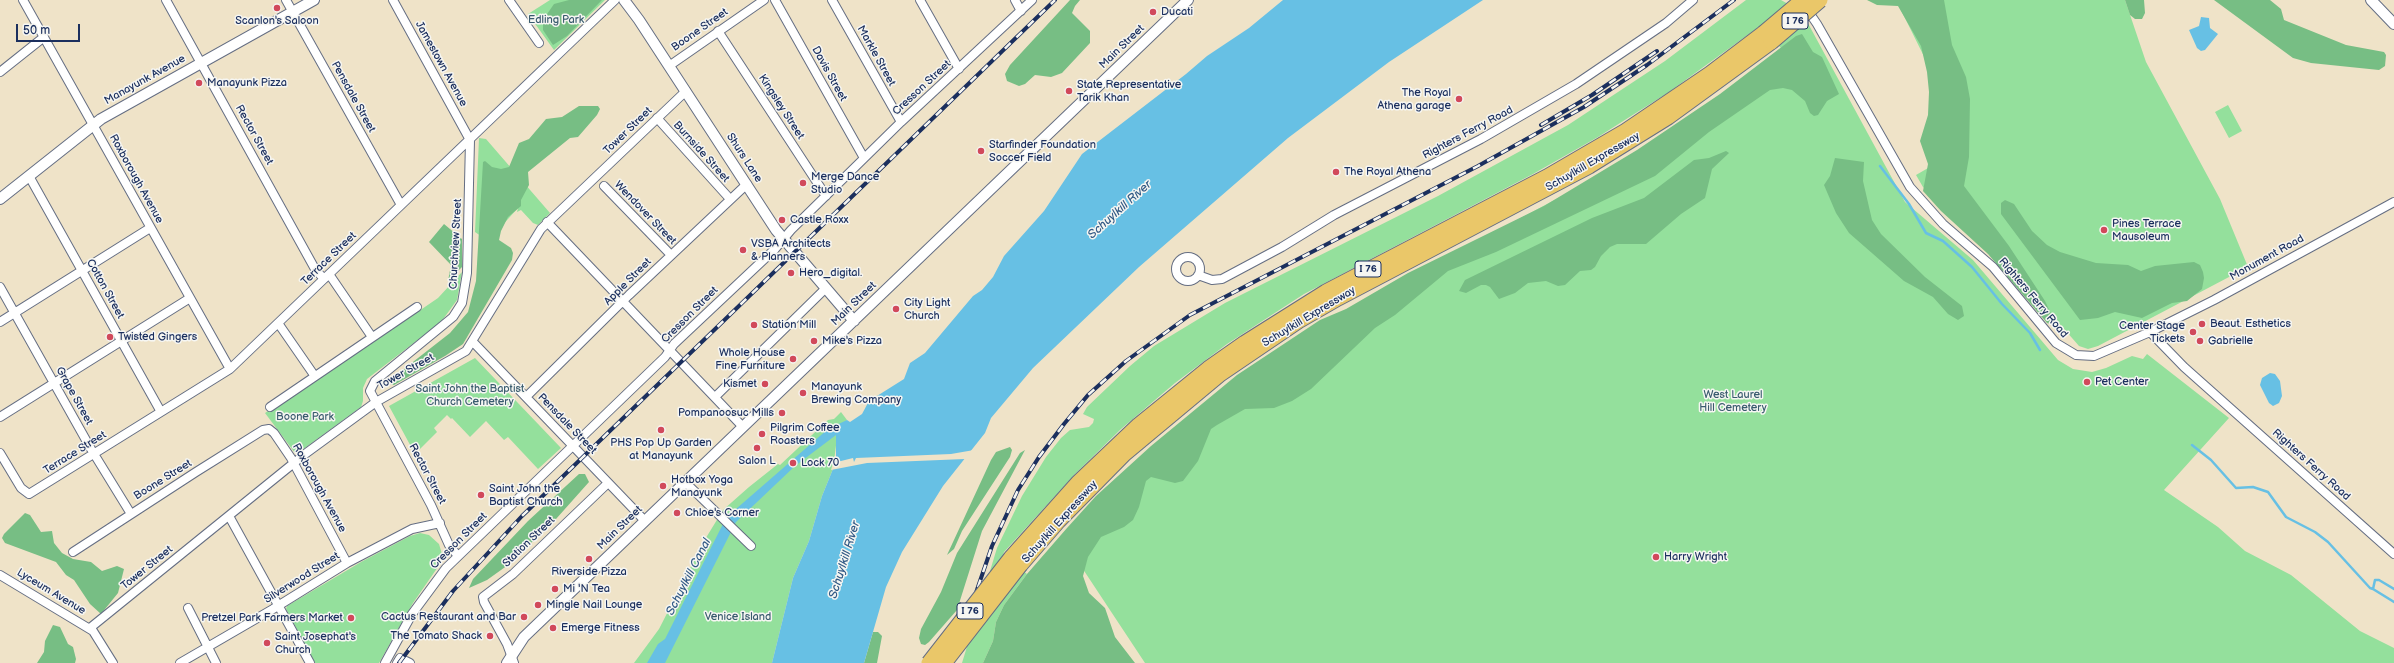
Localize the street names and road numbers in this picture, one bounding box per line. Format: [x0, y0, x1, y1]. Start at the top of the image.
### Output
street label: Boone Street [669, 6, 731, 54]
road number: I 76 [1782, 13, 1808, 29]
street label: Jamestown Avenue [412, 19, 470, 109]
street label: Main Street [1097, 22, 1147, 72]
street label: Markle Street [854, 23, 898, 89]
street label: Davis Street [809, 44, 849, 104]
street label: Manayunk Avenue [102, 52, 188, 108]
street label: Cresson Street [890, 58, 954, 118]
street label: Pensdale Street [328, 59, 378, 135]
street label: Kingsley Street [755, 72, 807, 142]
street label: Rector Street [232, 103, 276, 167]
street label: Righters Ferry Road [1421, 104, 1515, 162]
street label: Tower Street [601, 105, 655, 157]
street label: Burnside Street [670, 119, 732, 185]
street label: Schuylkill Expressway [1544, 130, 1642, 194]
street label: Shurs Lane [723, 131, 765, 185]
street label: Roxborough Avenue [106, 132, 166, 226]
street label: Wendover Street [611, 178, 679, 248]
street label: Churchview Street [447, 198, 465, 290]
street label: Terrace Street [299, 229, 359, 289]
street label: Monument Road [2228, 232, 2306, 284]
street label: Righters Ferry Road [1996, 255, 2070, 341]
street label: Apple Street [602, 256, 654, 308]
street label: Cotton Street [83, 257, 127, 321]
road number: I 76 [1355, 261, 1381, 277]
street label: Main Street [829, 279, 879, 329]
street label: Cresson Street [659, 284, 721, 346]
street label: Schuylkill Expressway [1260, 284, 1358, 350]
street label: Tower Street [375, 351, 437, 393]
street label: Grape Street [53, 365, 95, 427]
street label: Pensdale Street [535, 391, 599, 457]
street label: Righters Ferry Road [2269, 426, 2353, 504]
street label: Terrace Street [41, 428, 109, 478]
street label: Roxborough Avenue [289, 441, 349, 535]
street label: Rector Street [406, 441, 448, 507]
street label: Boone Street [132, 457, 194, 503]
street label: Schuylkill Expressway [1020, 478, 1100, 566]
street label: Main Street [595, 503, 645, 553]
street label: Cresson Street [428, 510, 490, 572]
street label: Station Street [500, 514, 558, 570]
street label: Tower Street [119, 543, 175, 593]
street label: Silverwood Street [262, 549, 342, 607]
street label: Lyceum Avenue [14, 566, 88, 618]
road number: I 76 [957, 603, 983, 619]

